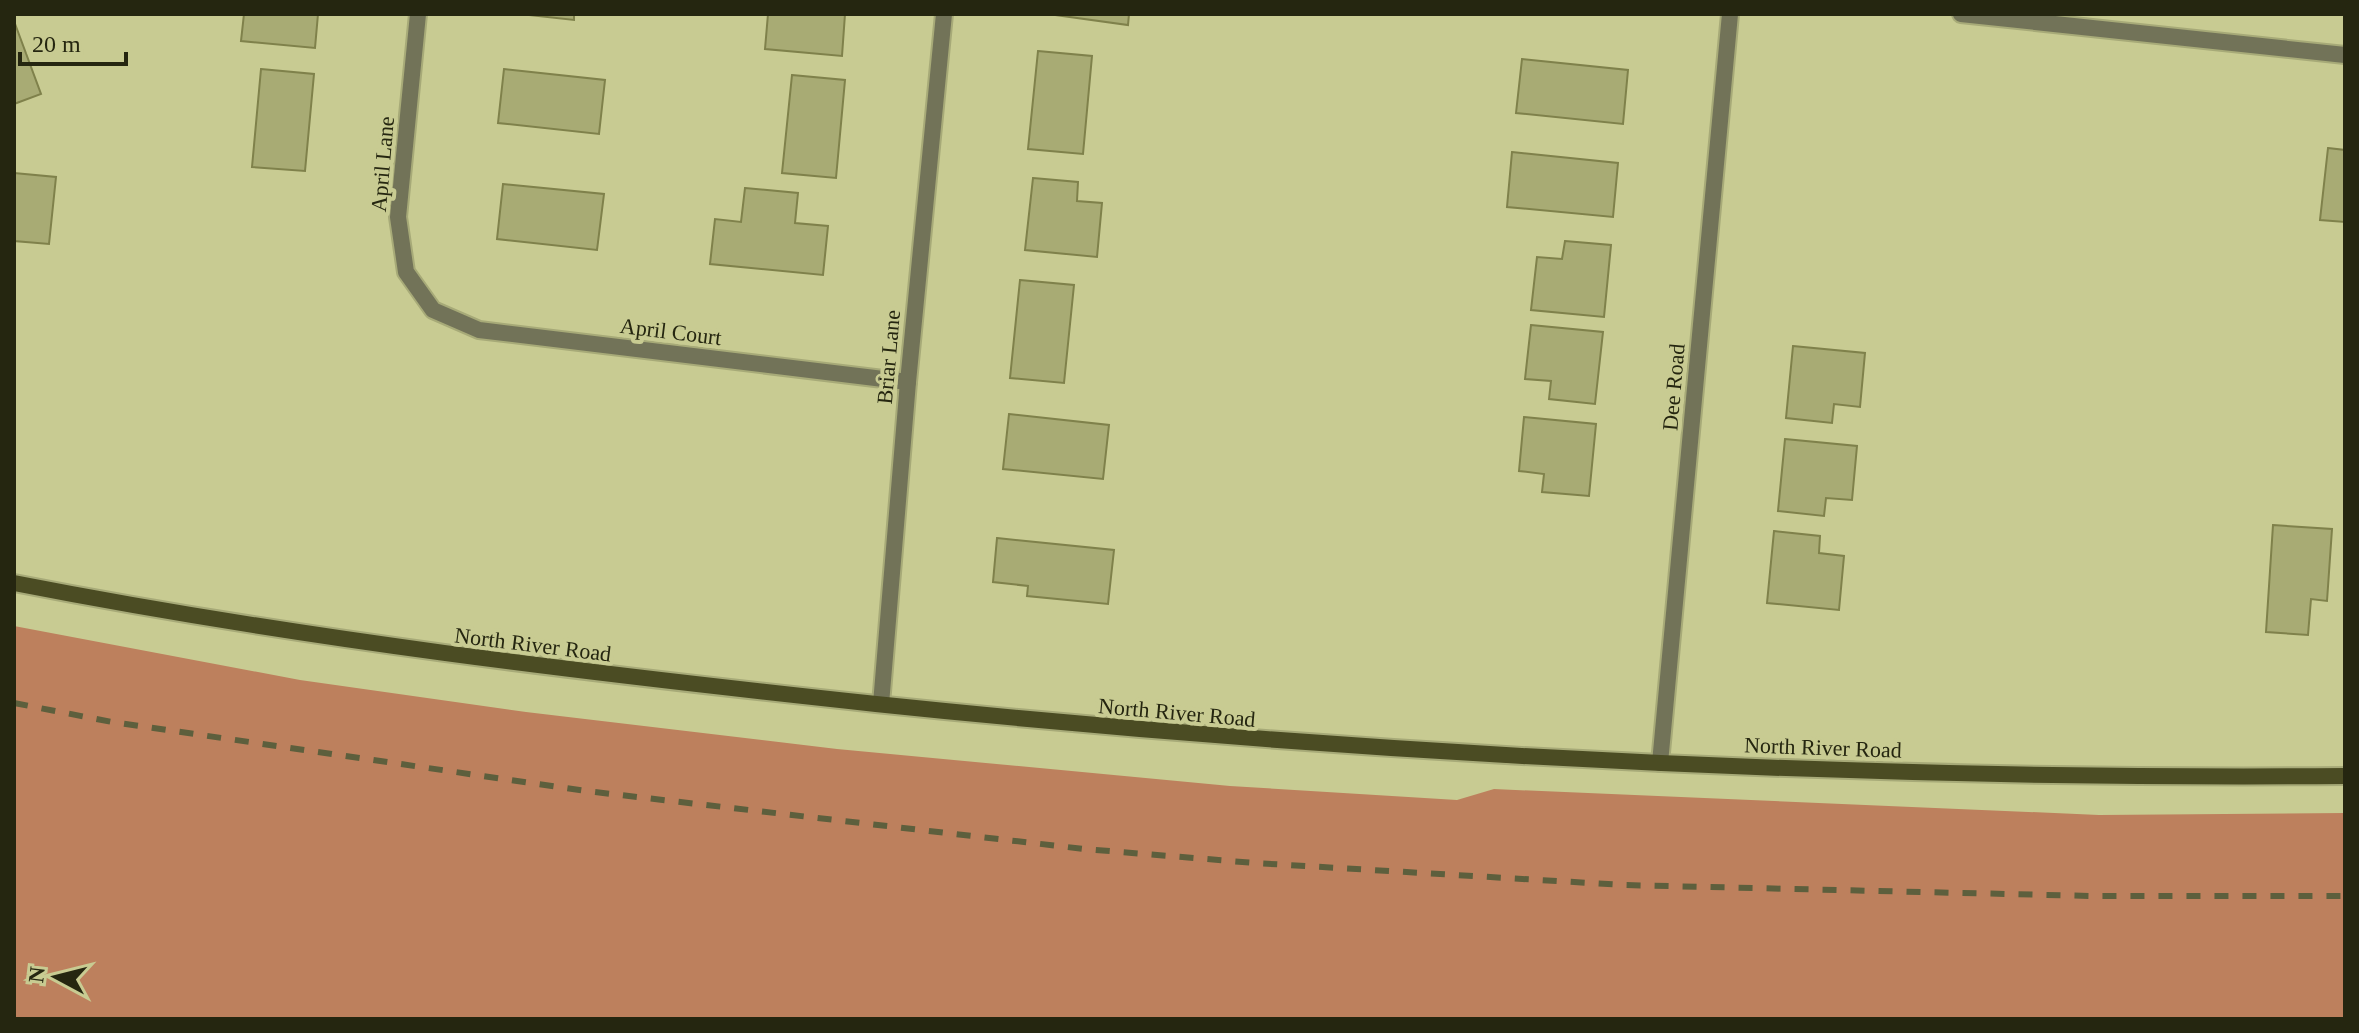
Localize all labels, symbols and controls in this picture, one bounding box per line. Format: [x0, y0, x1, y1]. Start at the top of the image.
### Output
scale bar [20, 16, 126, 66]
text: 20 m [32, 31, 81, 57]
street label: April Lane [366, 115, 399, 213]
street label: Briar Lane [872, 309, 905, 405]
street label: April Court [619, 313, 723, 350]
street label: Dee Road [1657, 342, 1690, 432]
street label: North River Road [453, 622, 613, 667]
street label: North River Road [1097, 693, 1257, 732]
street label: North River Road [1744, 732, 1902, 763]
north arrow [16, 937, 96, 1017]
text: N [23, 965, 50, 984]

